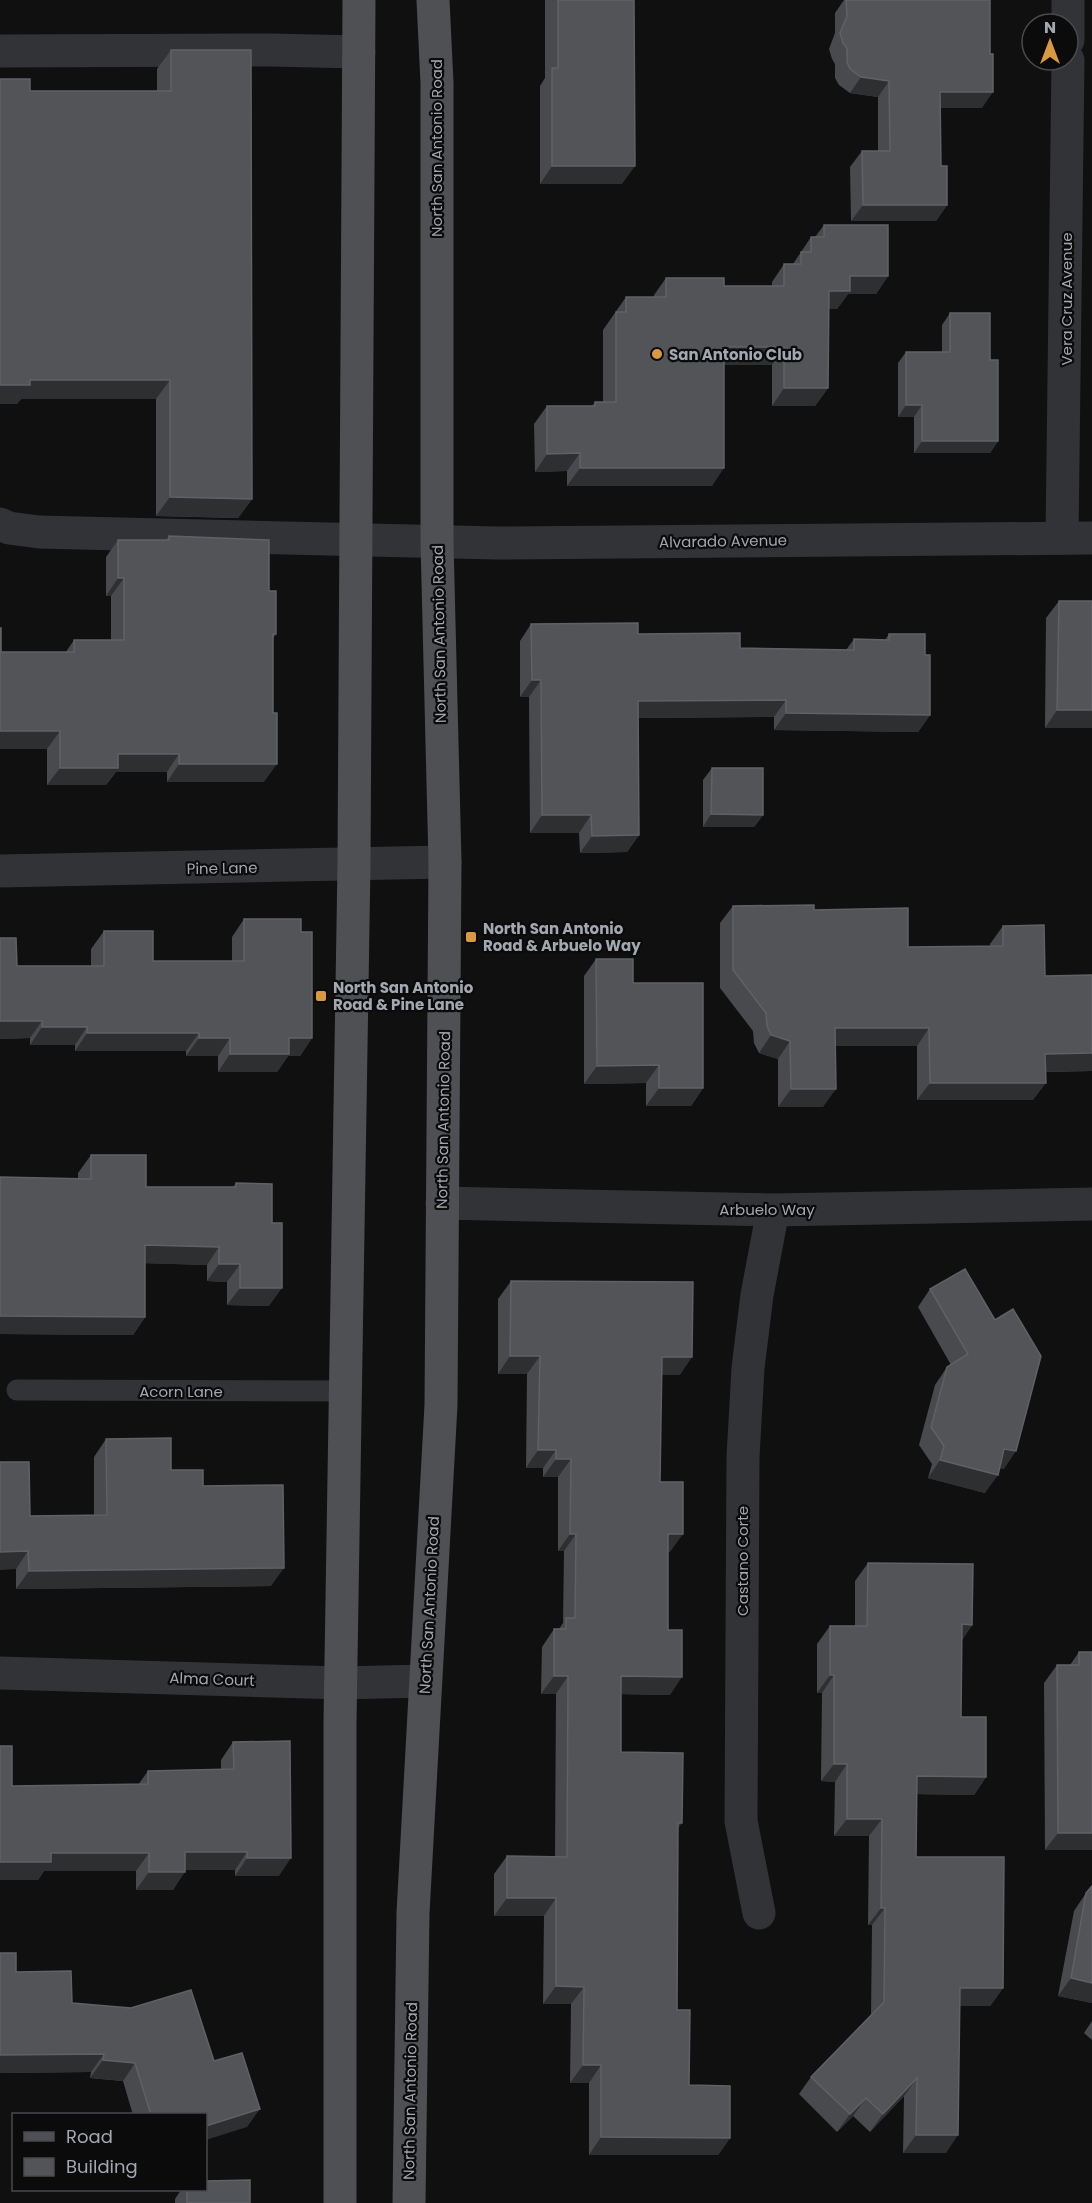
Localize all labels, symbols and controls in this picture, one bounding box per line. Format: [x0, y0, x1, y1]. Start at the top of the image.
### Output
north arrow [1020, 12, 1080, 72]
text: N [1044, 16, 1056, 39]
street label: North San Antonio Road [426, 59, 447, 237]
street label: Vera Cruz Avenue [1056, 232, 1077, 366]
place label: San Antonio Club [669, 344, 802, 365]
marker: San Antonio Club [650, 347, 664, 361]
street label: Alvarado Avenue [659, 529, 787, 553]
street label: North San Antonio Road [427, 545, 451, 723]
street label: Pine Lane [186, 857, 258, 879]
place label: North San Antonio Road & Arbuelo Way [483, 918, 641, 956]
marker: North San Antonio Road & Arbuelo Way [464, 930, 478, 944]
place label: North San Antonio Road & Pine Lane [333, 977, 474, 1015]
marker: North San Antonio Road & Pine Lane [314, 989, 328, 1003]
street label: North San Antonio Road [431, 1031, 455, 1209]
street label: Arbuelo Way [719, 1199, 815, 1220]
street label: Acorn Lane [139, 1381, 223, 1402]
street label: Castano Corte [732, 1506, 753, 1616]
street label: North San Antonio Road [414, 1516, 444, 1694]
street label: Alma Court [169, 1667, 255, 1691]
street label: North San Antonio Road [398, 2002, 422, 2180]
legend [12, 2113, 207, 2191]
text: Road [66, 2124, 113, 2149]
text: Building [66, 2154, 138, 2179]

